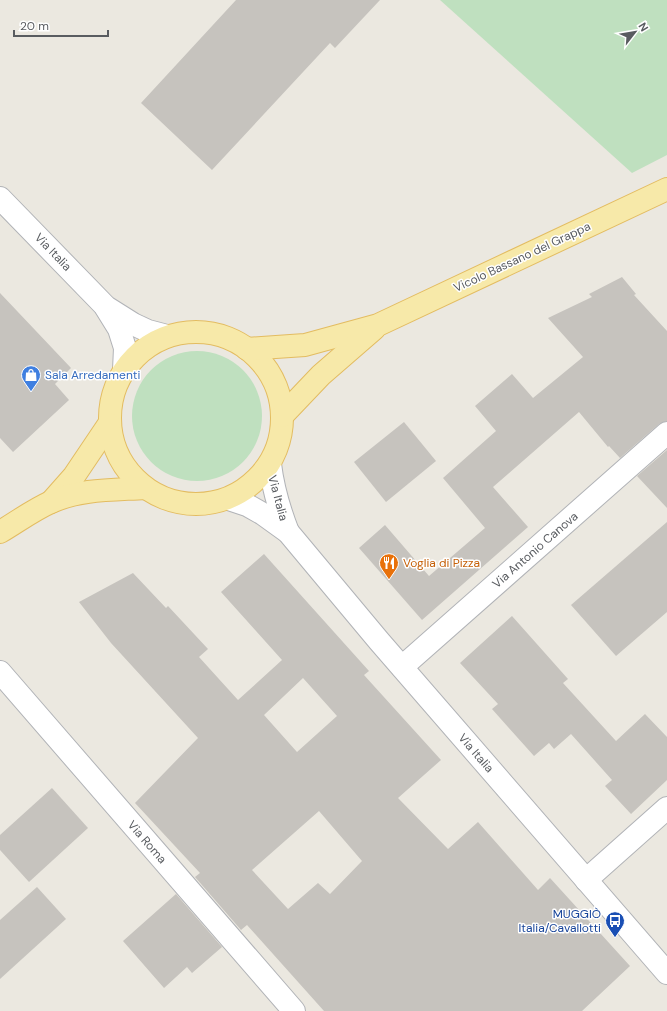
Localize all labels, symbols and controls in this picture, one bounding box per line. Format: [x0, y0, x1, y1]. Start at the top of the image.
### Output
scale bar [14, 12, 108, 38]
north arrow [615, 12, 655, 52]
text: 20 m [20, 18, 49, 34]
text: N [636, 20, 652, 34]
street label: Vicolo Bassano del Grappa [451, 218, 593, 296]
street label: Via Italia [31, 230, 75, 274]
shop icon: Sala Arredamenti [20, 364, 42, 392]
place label: Sala Arredamenti [45, 367, 140, 383]
street label: Via Italia [264, 473, 292, 523]
street label: Via Antonio Canova [489, 508, 581, 592]
restaurant icon: Voglia di Pizza [378, 552, 400, 580]
place label: Voglia di Pizza [403, 555, 480, 571]
street label: Via Italia [455, 730, 497, 776]
street label: Via Roma [124, 817, 170, 867]
place label: MUGGIÒ Italia/Cavallotti [519, 906, 601, 936]
bus stop icon: MUGGIÒ Italia/Cavallotti [604, 910, 626, 938]

